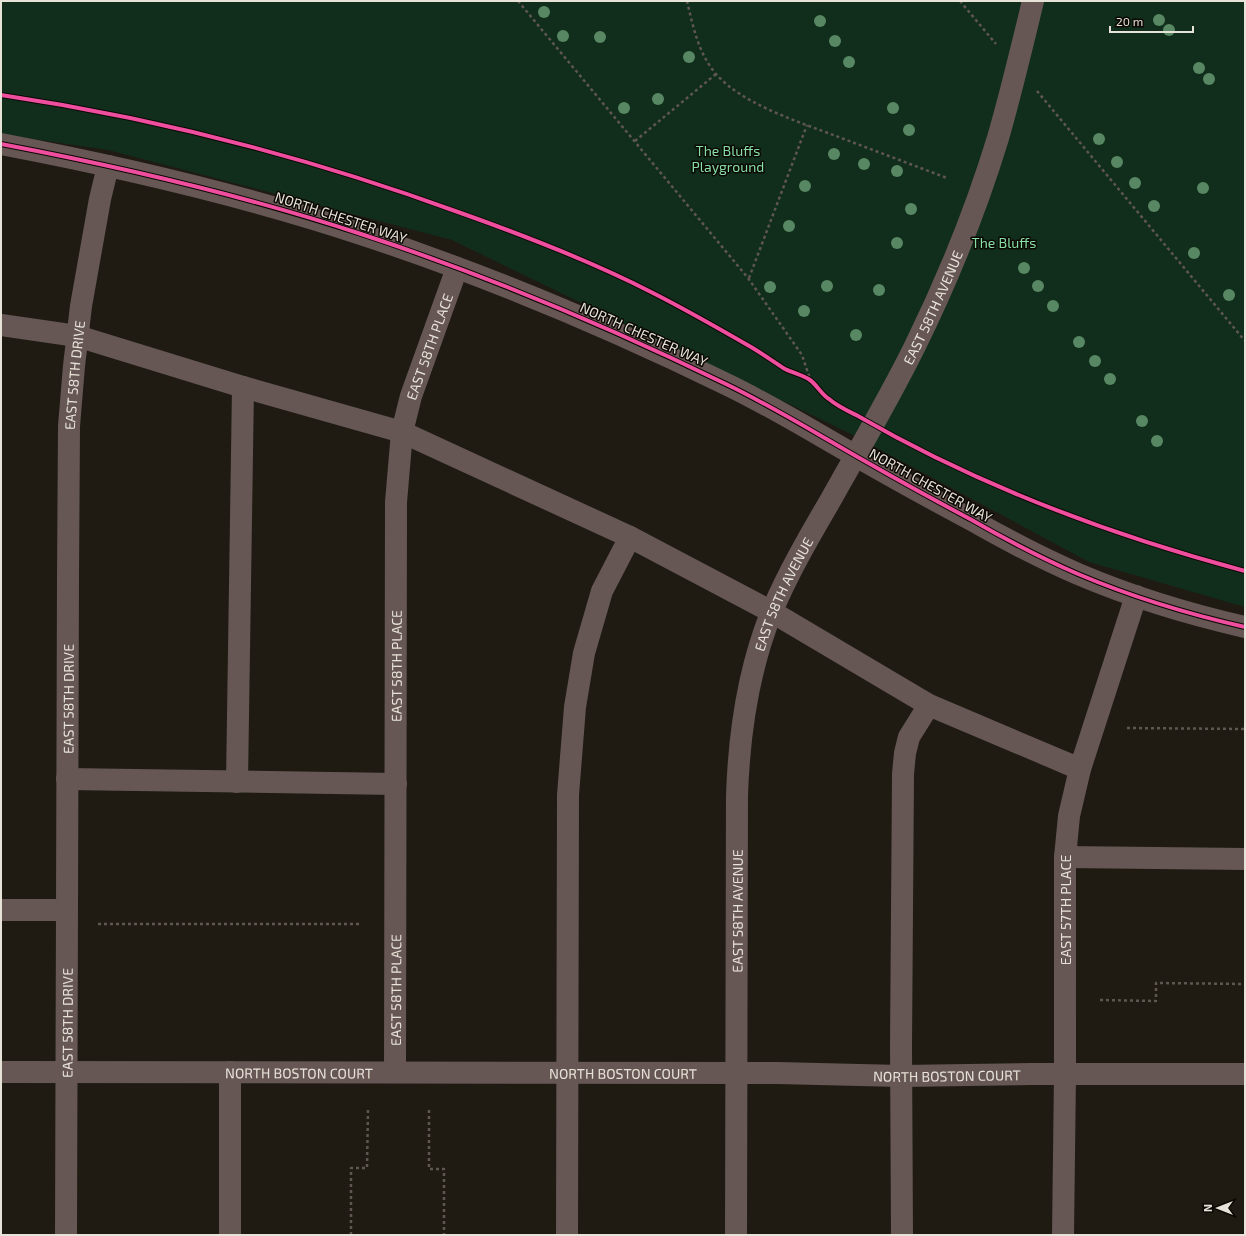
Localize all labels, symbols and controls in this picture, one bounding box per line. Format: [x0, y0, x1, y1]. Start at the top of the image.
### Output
scale bar [1110, 8, 1193, 34]
text: 20 m [1116, 14, 1143, 28]
park label: The Bluffs Playground [692, 142, 764, 175]
street label: NORTH CHESTER WAY [273, 188, 409, 246]
park label: The Bluffs [972, 234, 1036, 251]
street label: EAST 58TH AVENUE [899, 248, 966, 367]
street label: EAST 58TH PLACE [402, 291, 456, 402]
street label: NORTH CHESTER WAY [578, 298, 710, 370]
street label: EAST 58TH DRIVE [60, 319, 88, 430]
street label: NORTH CHESTER WAY [867, 444, 995, 526]
street label: EAST 58TH AVENUE [750, 534, 816, 653]
street label: EAST 58TH PLACE [387, 610, 404, 722]
street label: EAST 58TH DRIVE [59, 644, 76, 754]
street label: EAST 58TH AVENUE [728, 849, 745, 973]
street label: EAST 57TH PLACE [1057, 855, 1074, 965]
street label: EAST 58TH PLACE [387, 934, 404, 1046]
street label: EAST 58TH DRIVE [58, 968, 75, 1078]
street label: NORTH BOSTON COURT [225, 1064, 373, 1081]
street label: NORTH BOSTON COURT [549, 1064, 697, 1081]
street label: NORTH BOSTON COURT [873, 1066, 1021, 1085]
north arrow [1198, 1188, 1238, 1228]
text: N [1201, 1204, 1214, 1212]

